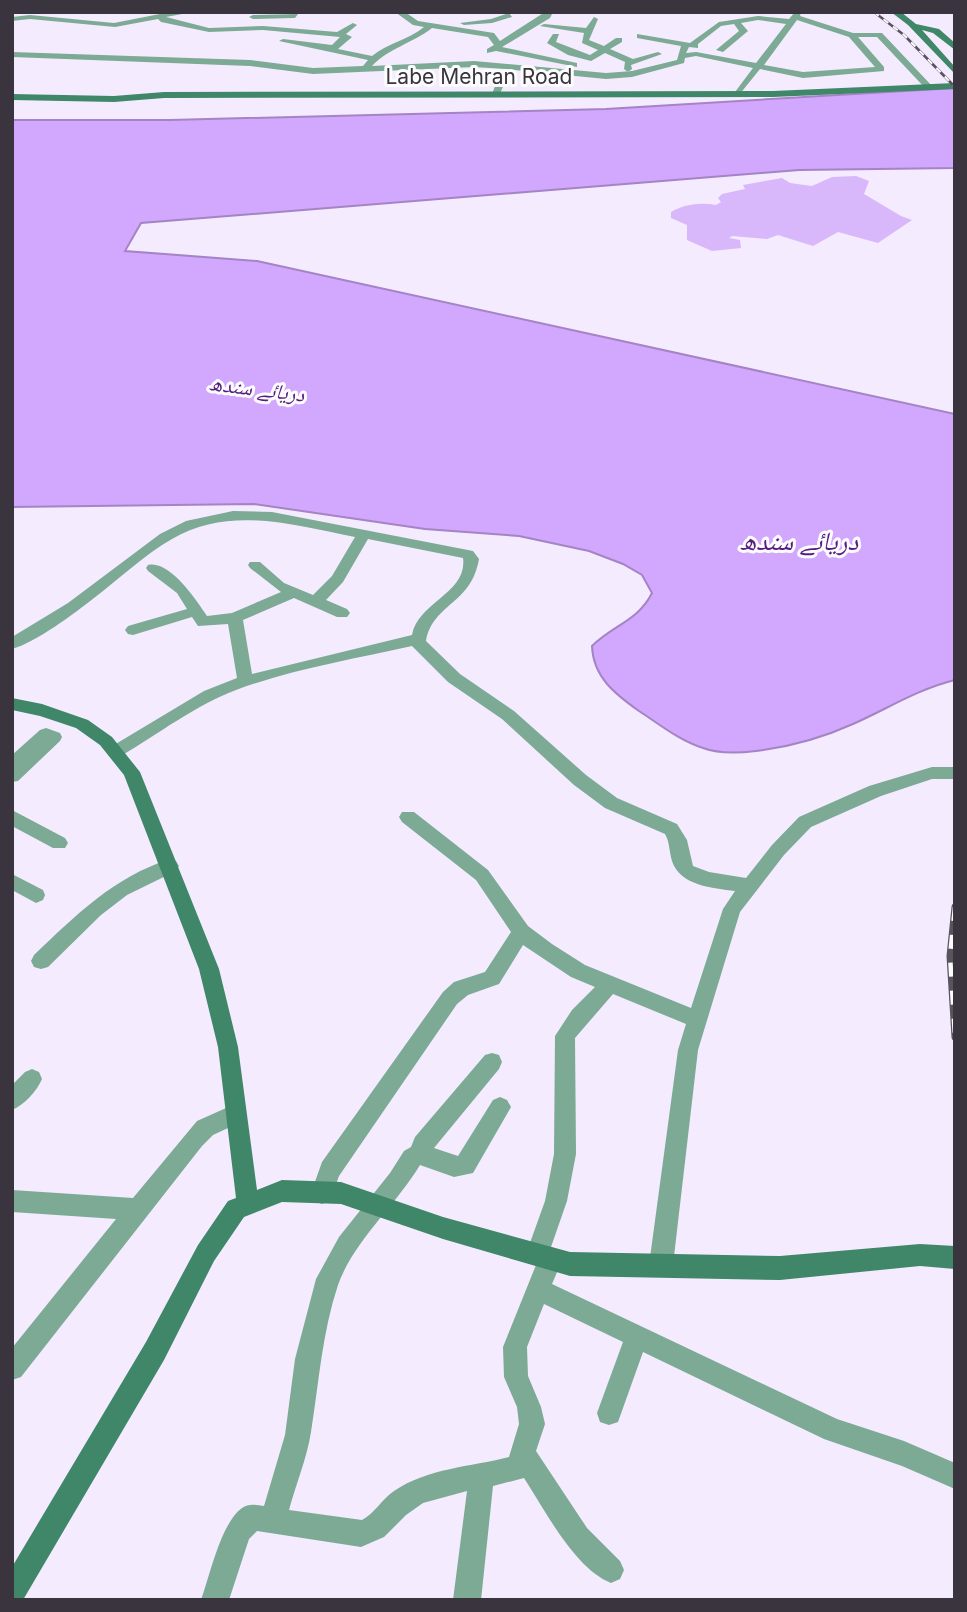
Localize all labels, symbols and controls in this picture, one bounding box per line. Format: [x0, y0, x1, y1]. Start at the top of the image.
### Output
street label: Labe Mehran Road [386, 64, 572, 89]
water label: دریائے سندھ [208, 370, 306, 407]
water label: دریائے سندھ [740, 525, 859, 556]

